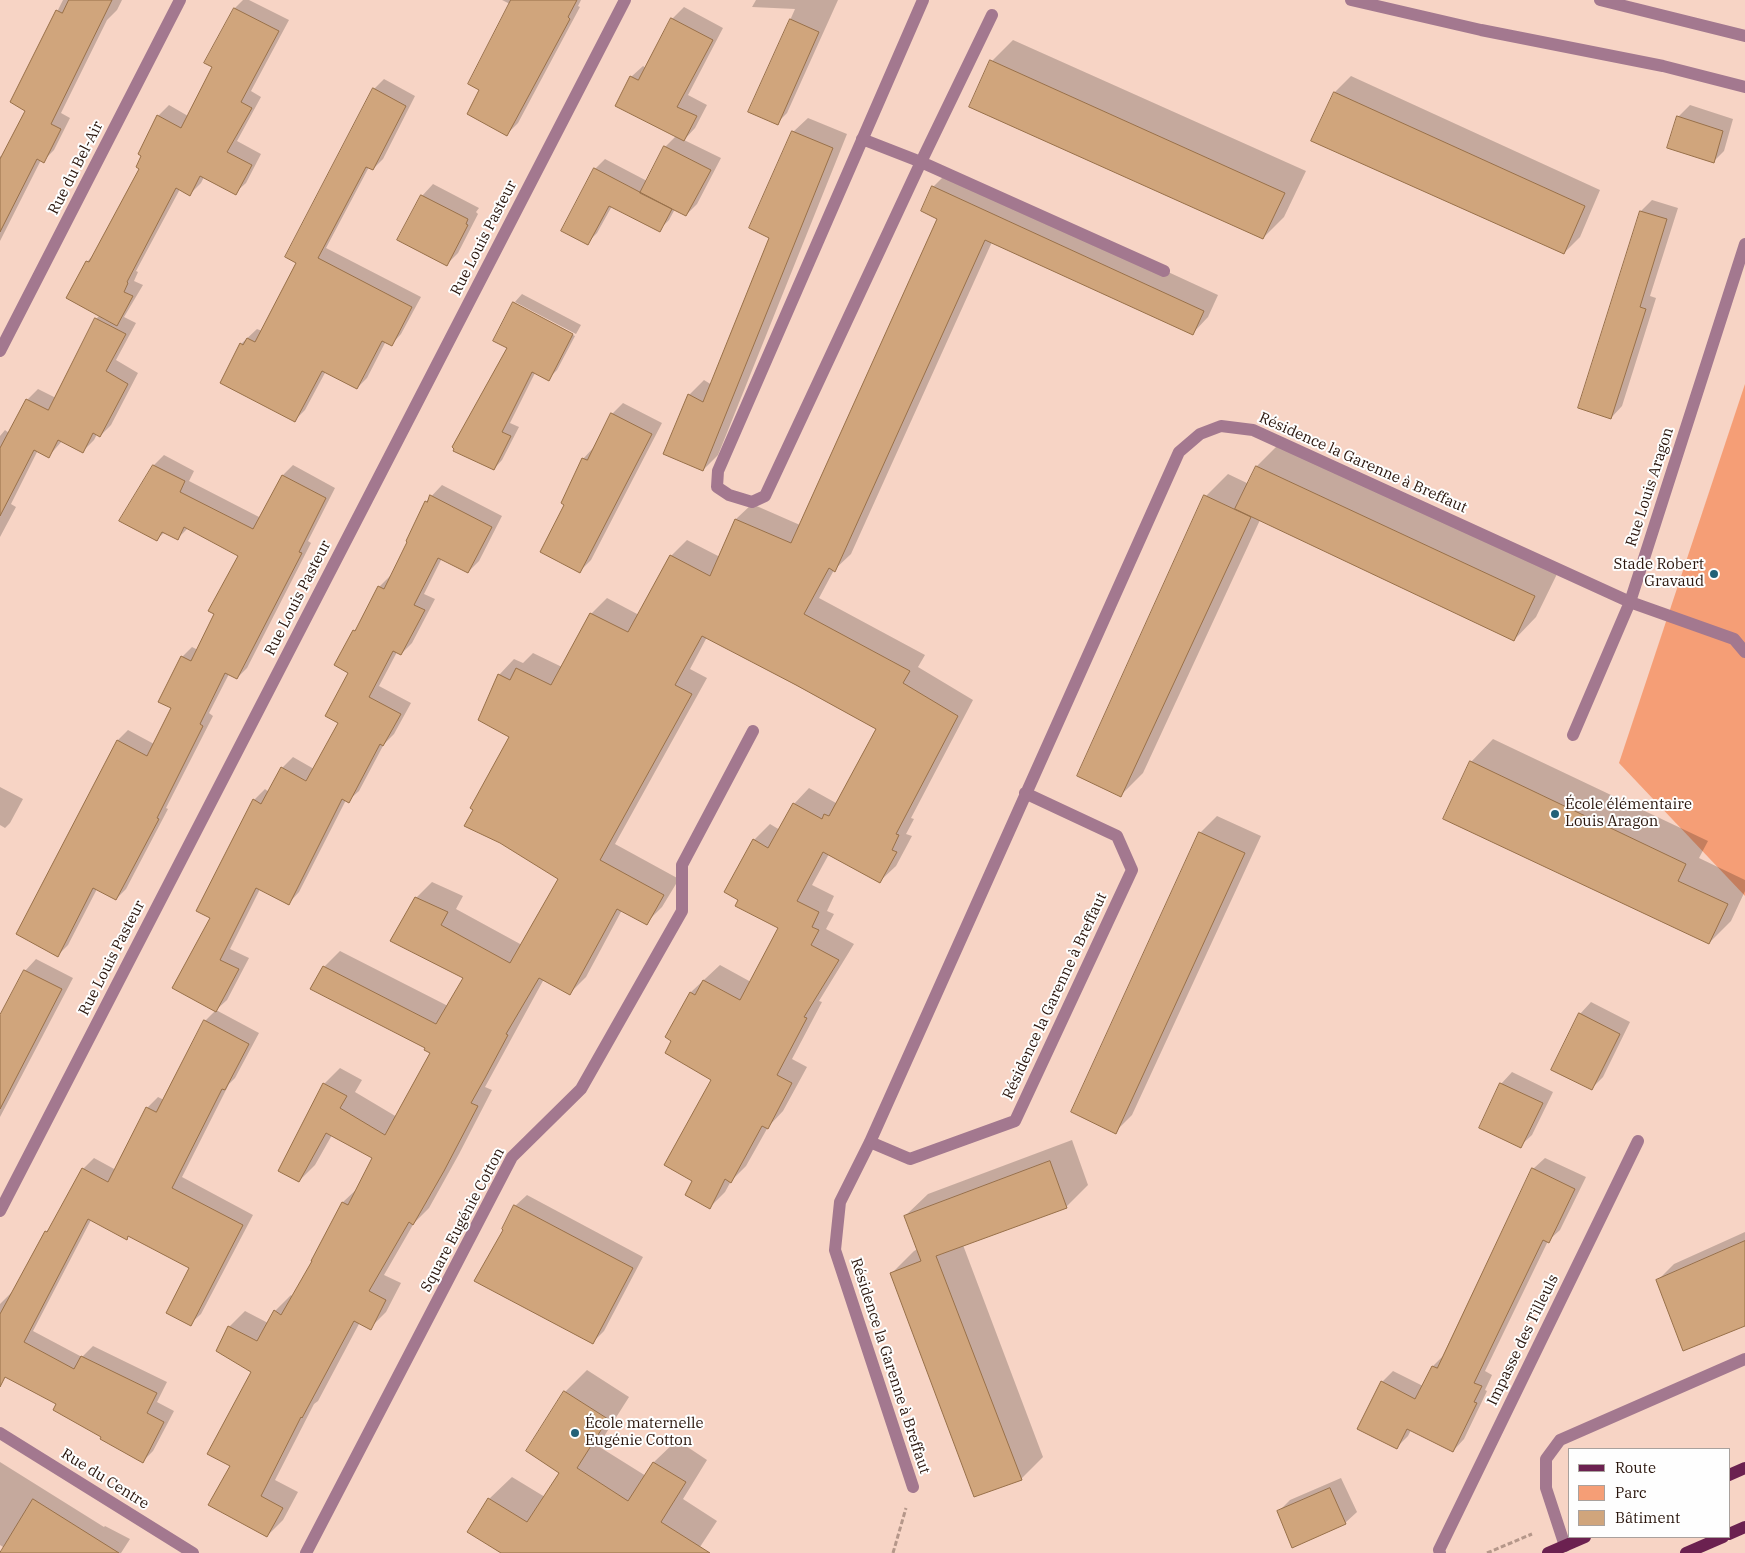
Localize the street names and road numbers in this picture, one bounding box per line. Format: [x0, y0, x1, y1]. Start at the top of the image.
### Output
street label: Rue du Bel-Air [45, 118, 107, 218]
street label: Rue Louis Pasteur [447, 177, 521, 299]
street label: Résidence la Garenne à Breffaut [1256, 409, 1470, 517]
street label: Rue Louis Aragon [1622, 425, 1678, 549]
street label: Rue Louis Pasteur [261, 537, 335, 659]
street label: Résidence la Garenne à Breffaut [999, 890, 1111, 1102]
street label: Rue Louis Pasteur [75, 897, 149, 1019]
street label: Square Eugénie Cotton [417, 1145, 509, 1295]
street label: Résidence la Garenne à Breffaut [847, 1256, 933, 1476]
street label: Impasse des Tilleuls [1483, 1271, 1563, 1409]
street label: Rue du Centre [58, 1445, 152, 1513]

